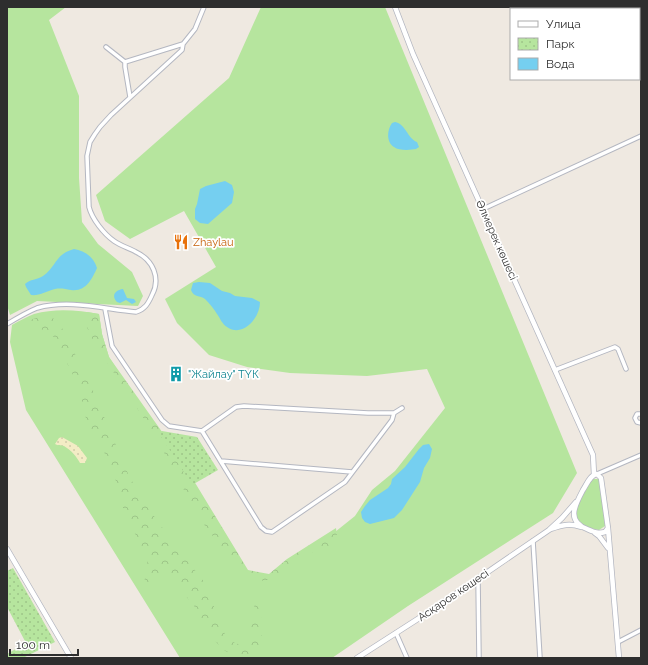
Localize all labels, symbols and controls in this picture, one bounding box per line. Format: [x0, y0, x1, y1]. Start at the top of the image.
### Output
legend [510, 8, 640, 80]
text: Улица [546, 17, 581, 31]
text: Парк [546, 37, 575, 51]
text: Вода [546, 57, 575, 71]
street label: Әлмерек көшесі [473, 198, 520, 282]
restaurant icon: Zhaylau [172, 233, 190, 251]
place label: Zhaylau [193, 236, 234, 249]
building icon: "Жайлау" ТҮК [167, 365, 185, 383]
place label: "Жайлау" ТҮК [188, 368, 259, 381]
street label: Асқаров көшесі [415, 567, 491, 624]
scale bar [10, 631, 78, 657]
text: 100 m [16, 638, 50, 652]

